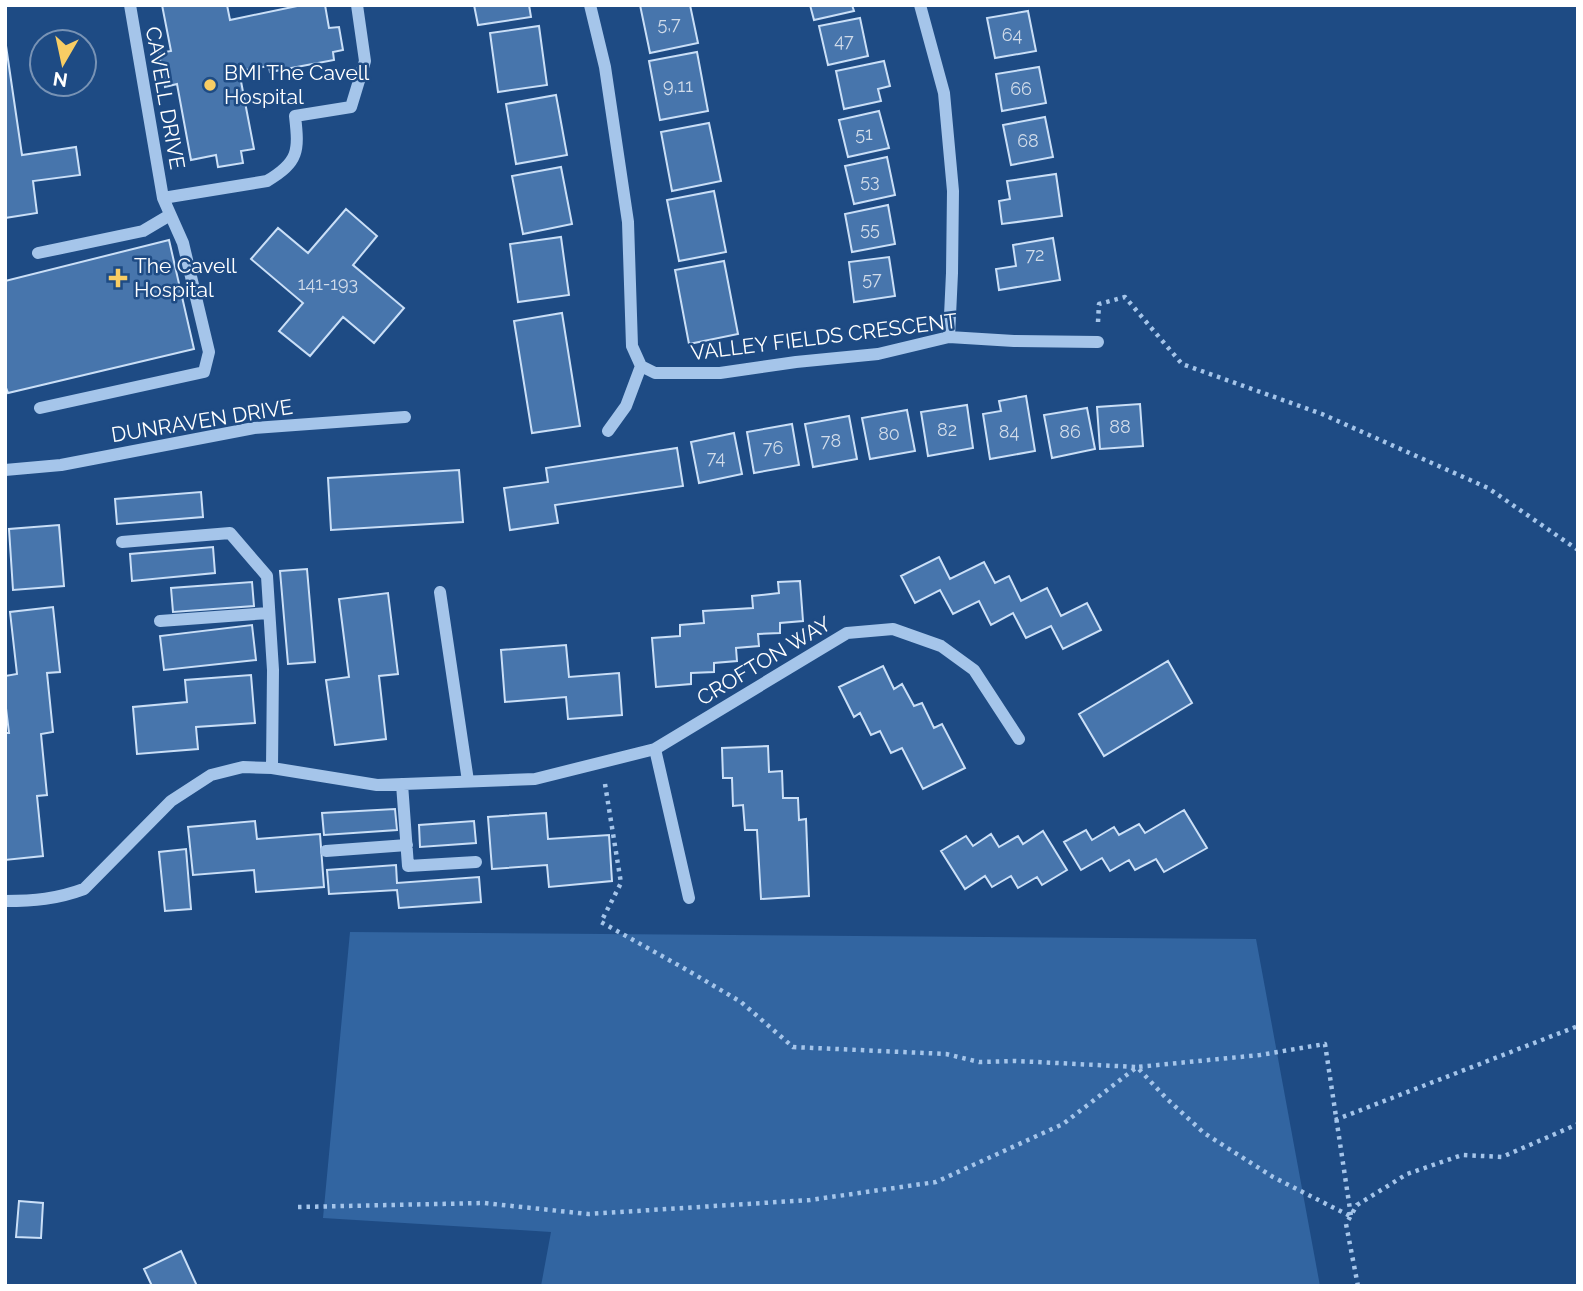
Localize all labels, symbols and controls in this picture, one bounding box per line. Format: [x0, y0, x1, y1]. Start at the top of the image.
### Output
house number: 5,7 [657, 13, 681, 34]
house number: 64 [1002, 24, 1023, 45]
street label: CAVELL DRIVE [141, 25, 190, 171]
north arrow [28, 28, 98, 98]
house number: 47 [834, 30, 854, 51]
place label: BMI The Cavell Hospital [224, 60, 369, 109]
text: N [51, 68, 69, 92]
house number: 9,11 [663, 75, 693, 96]
marker: BMI The Cavell Hospital [202, 77, 218, 93]
house number: 66 [1010, 78, 1032, 99]
house number: 51 [855, 123, 873, 144]
house number: 68 [1017, 130, 1039, 151]
house number: 53 [860, 170, 880, 191]
house number: 55 [860, 218, 880, 239]
house number: 72 [1025, 244, 1045, 265]
place label: The Cavell Hospital [134, 253, 237, 302]
marker: The Cavell Hospital [108, 268, 128, 288]
house number: 57 [862, 268, 882, 289]
house number: 141-193 [298, 273, 358, 294]
street label: VALLEY FIELDS CRESCENT [689, 308, 959, 365]
street label: DUNRAVEN DRIVE [109, 394, 294, 447]
house number: 88 [1109, 416, 1131, 437]
house number: 82 [937, 419, 957, 440]
house number: 84 [999, 421, 1019, 442]
house number: 86 [1059, 421, 1081, 442]
house number: 80 [878, 423, 900, 444]
house number: 78 [821, 430, 841, 451]
house number: 76 [763, 437, 783, 458]
house number: 74 [707, 447, 725, 468]
street label: CROFTON WAY [692, 611, 836, 710]

